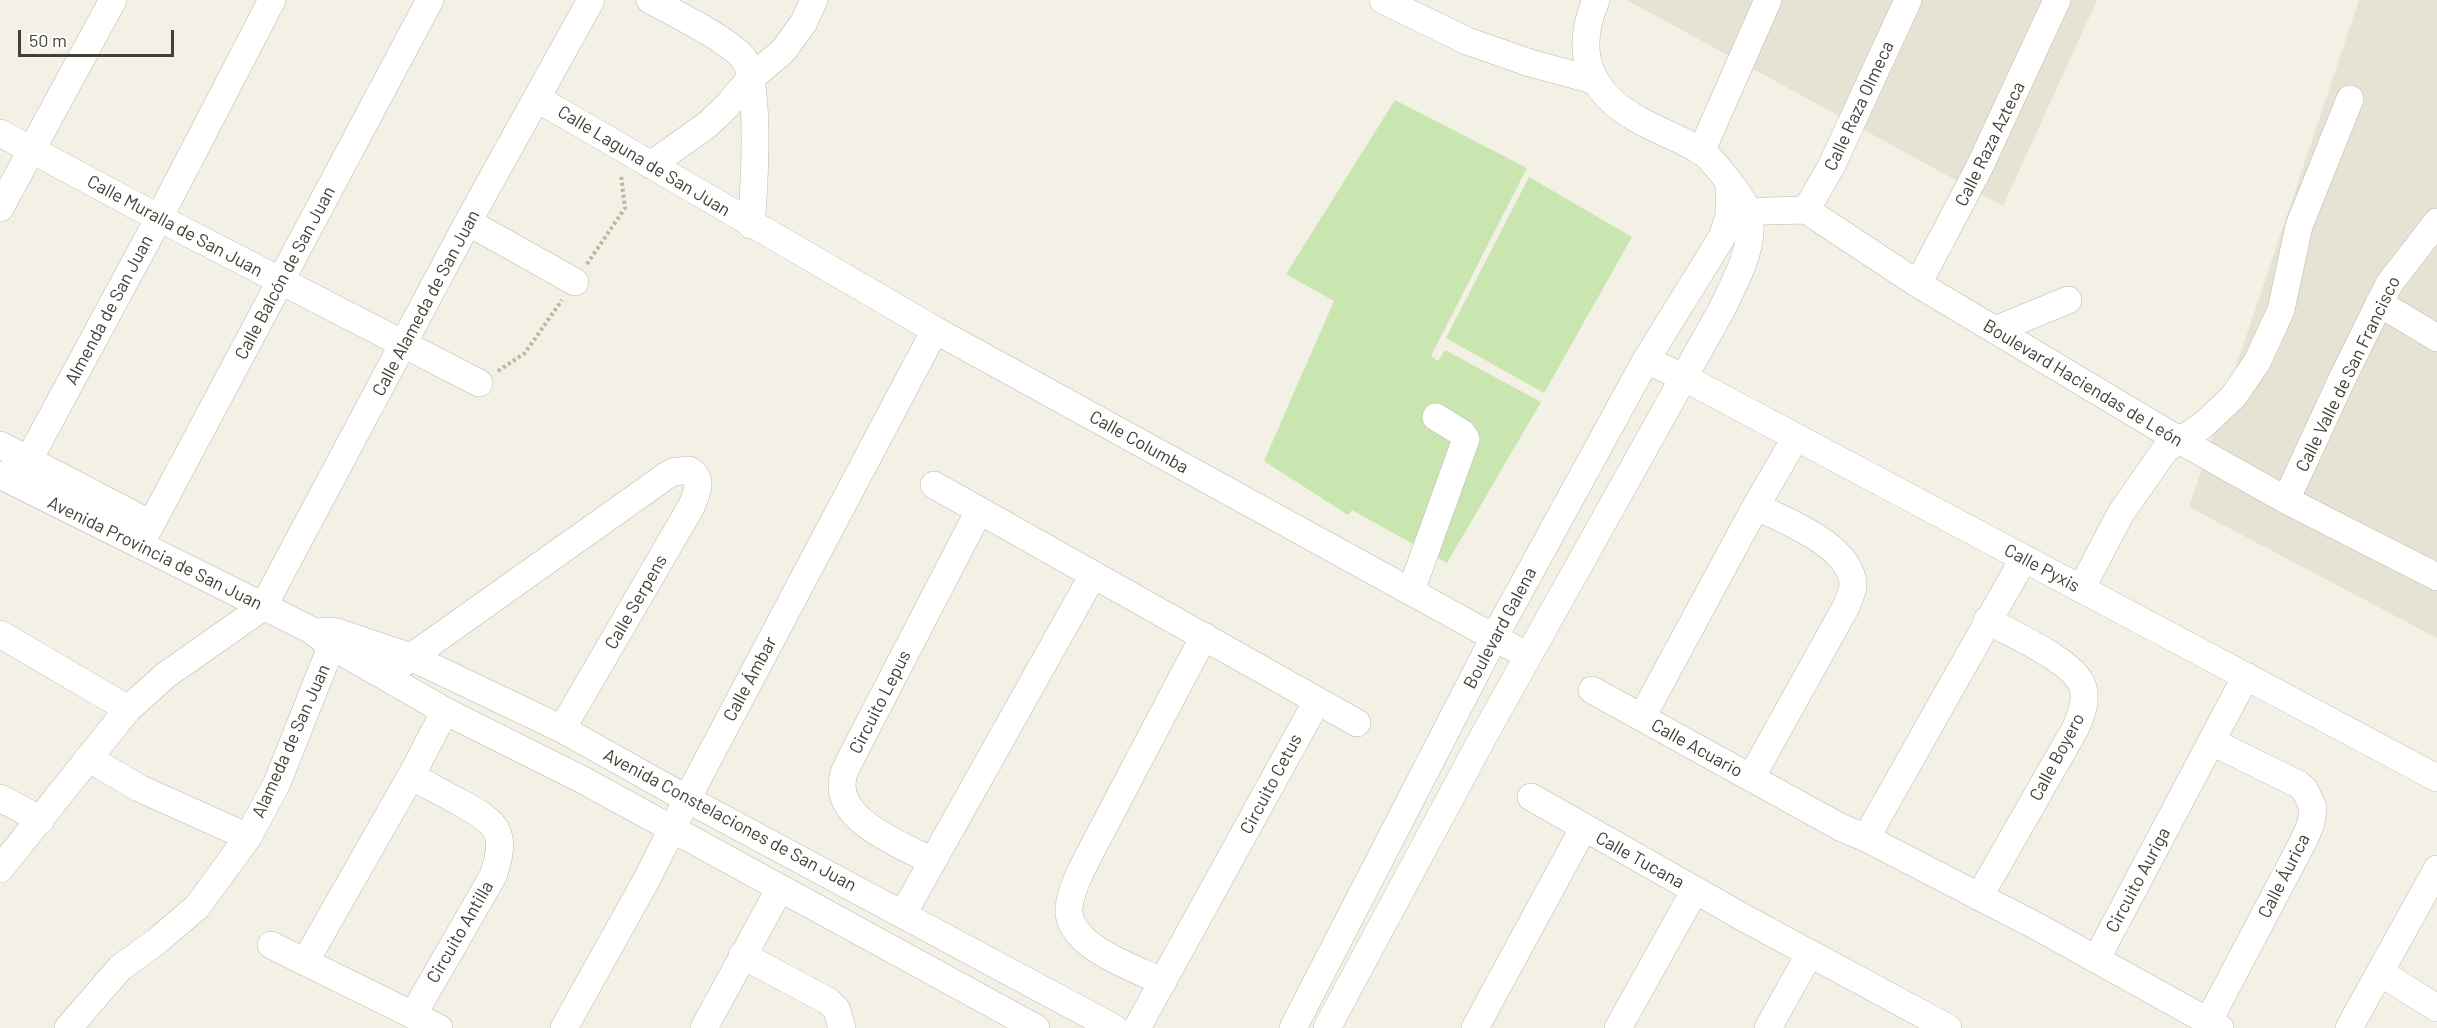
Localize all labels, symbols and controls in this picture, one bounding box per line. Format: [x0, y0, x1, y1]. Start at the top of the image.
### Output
scale bar [21, 18, 177, 56]
text: 50 m [29, 29, 67, 51]
street label: Calle Raza Olmeca [1819, 38, 1899, 174]
street label: Calle Raza Azteca [1951, 78, 2029, 210]
street label: Calle Laguna de San Juan [554, 101, 734, 221]
street label: Calle Muralla de San Juan [84, 171, 266, 281]
street label: Calle Balcón de San Juan [230, 183, 340, 363]
street label: Calle Alameda de San Juan [368, 206, 484, 400]
street label: Almenda de San Juan [60, 231, 158, 389]
street label: Calle Valle de San Francisco [2291, 273, 2405, 475]
street label: Boulevard Haciendas de León [1979, 315, 2187, 451]
street label: Calle Columba [1086, 406, 1192, 478]
street label: Avenida Provincia de San Juan [44, 492, 266, 614]
street label: Calle Pyxis [2001, 539, 2083, 597]
street label: Calle Serpens [600, 551, 672, 653]
street label: Boulevard Galena [1459, 564, 1541, 692]
street label: Calle Ámbar [719, 633, 781, 725]
street label: Circuito Lepus [845, 647, 915, 757]
street label: Alameda de San Juan [247, 661, 335, 821]
street label: Calle Boyero [2025, 710, 2089, 804]
street label: Calle Acuario [1647, 714, 1747, 782]
street label: Circuito Cetus [1236, 730, 1306, 838]
street label: Avenida Constelaciones de San Juan [600, 744, 860, 896]
street label: Circuito Auriga [2101, 824, 2175, 936]
street label: Calle Tucana [1592, 827, 1688, 893]
street label: Calle Áurica [2254, 830, 2314, 922]
street label: Circuito Antilla [422, 877, 498, 987]

